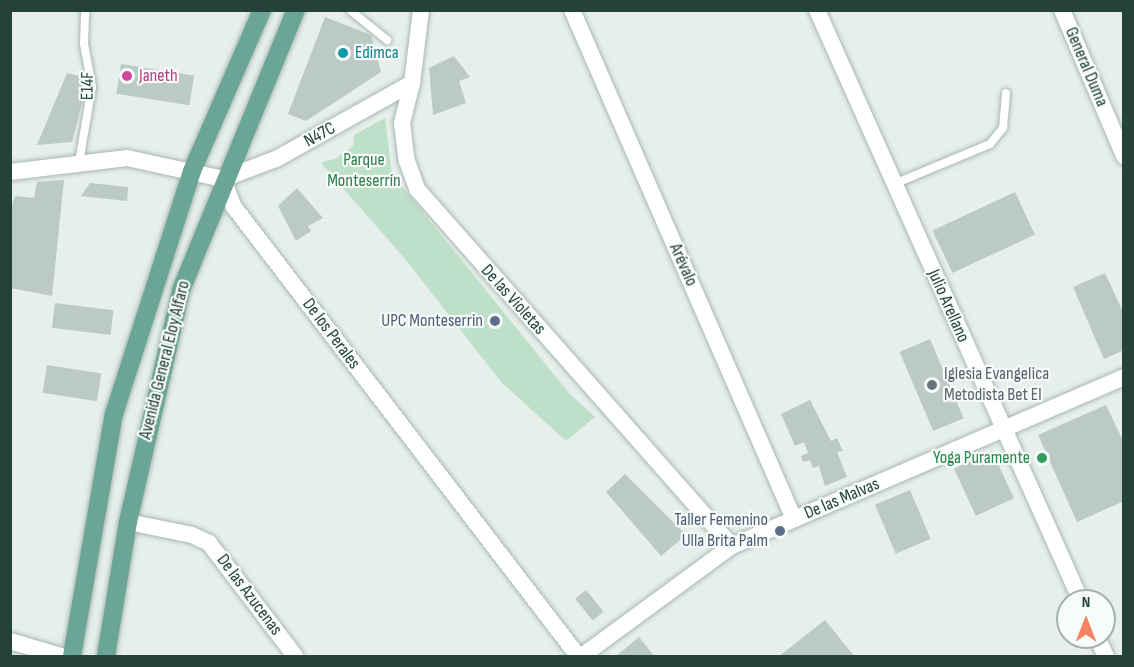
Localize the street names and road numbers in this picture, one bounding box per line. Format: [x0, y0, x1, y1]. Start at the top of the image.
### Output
street label: General Duma [1060, 24, 1112, 110]
street label: E14F [77, 72, 99, 100]
street label: N47C [301, 118, 339, 152]
street label: Arévalo [664, 240, 702, 290]
street label: De las Violetas [476, 261, 550, 339]
street label: Julio Arellano [922, 266, 974, 346]
street label: Avenida General Eloy Alfaro [135, 279, 195, 441]
street label: De los Perales [297, 294, 365, 374]
street label: De las Malvas [801, 474, 883, 524]
street label: De las Azucenas [212, 550, 286, 640]

